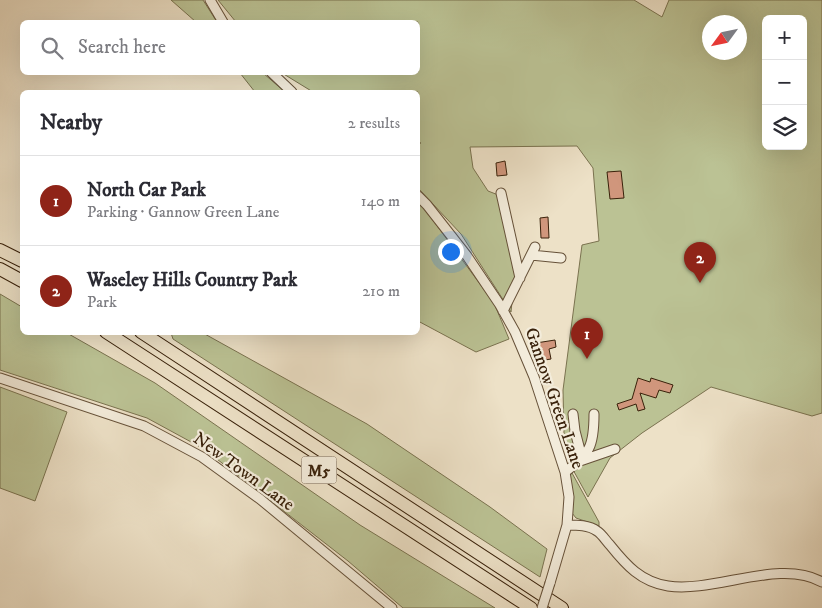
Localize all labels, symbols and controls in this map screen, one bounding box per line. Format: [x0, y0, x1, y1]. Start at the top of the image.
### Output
north arrow [702, 15, 747, 60]
map controls [762, 15, 807, 150]
button: + [762, 15, 807, 60]
search box [20, 20, 420, 75]
icon: search [38, 34, 66, 62]
text: Search here [78, 36, 166, 59]
button: − [762, 60, 807, 105]
button: layers [762, 105, 807, 150]
text: Nearby [40, 110, 102, 136]
text: 2 results [348, 113, 400, 133]
text: North Car Park [87, 179, 206, 202]
text: 1 [53, 191, 59, 211]
text: 140 m [361, 191, 400, 211]
text: Parking · Gannow Green Lane [87, 202, 279, 222]
your location [438, 239, 464, 265]
pin: 2 [684, 242, 716, 283]
text: Waseley Hills Country Park [87, 269, 297, 292]
text: 2 [52, 281, 60, 301]
text: 210 m [362, 281, 400, 301]
text: Park [87, 292, 117, 312]
pin: 1 [571, 318, 603, 359]
street label: Gannow Green Lane [520, 325, 589, 472]
street label: New Town Lane [188, 428, 298, 516]
road number: M5 [302, 456, 336, 484]

